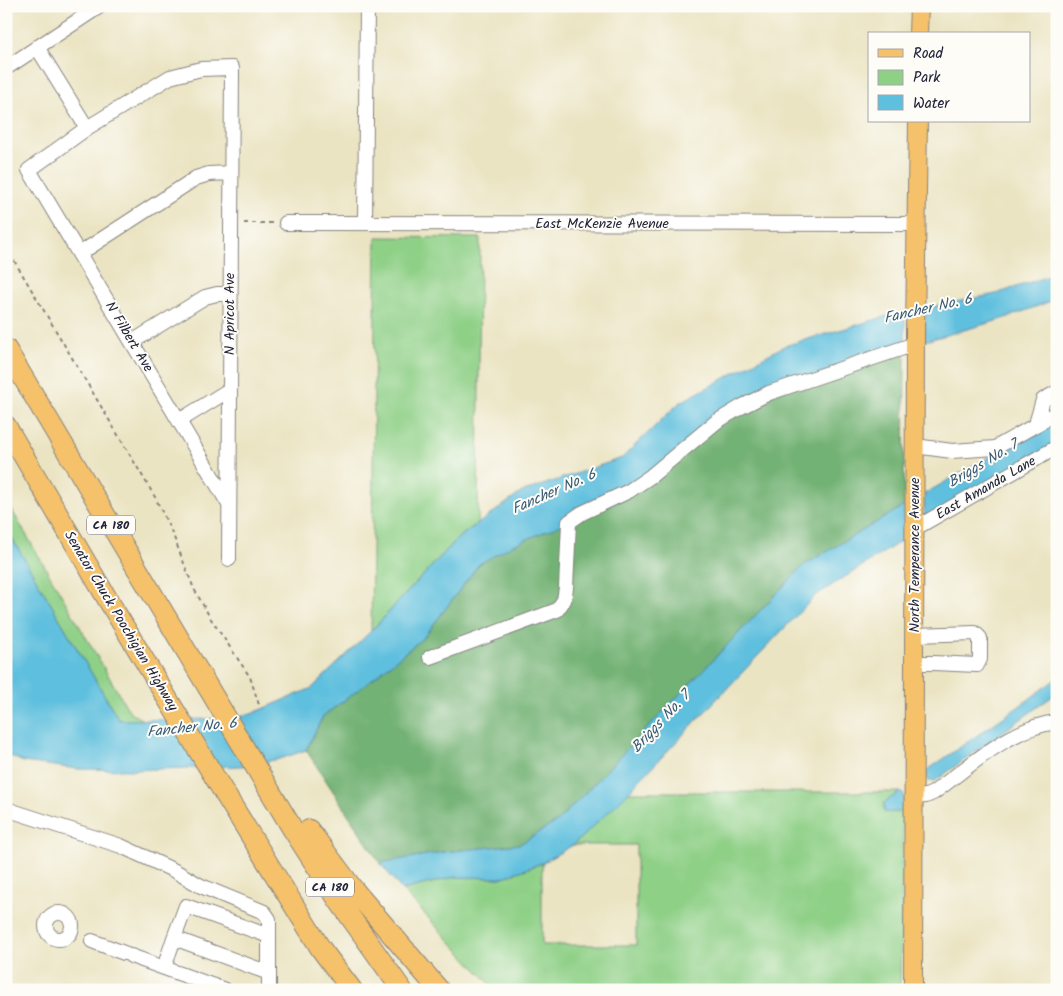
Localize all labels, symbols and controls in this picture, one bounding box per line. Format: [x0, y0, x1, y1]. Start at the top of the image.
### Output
legend [868, 32, 1030, 122]
text: Road [913, 42, 944, 66]
text: Park [913, 66, 941, 90]
text: Water [913, 92, 950, 116]
street label: East McKenzie Avenue [535, 213, 670, 235]
street label: N Apricot Ave [219, 272, 241, 355]
water label: Fancher No. 6 [881, 287, 976, 331]
street label: N Filbert Ave [99, 297, 159, 377]
water label: Briggs No. 7 [943, 432, 1025, 494]
street label: East Amanda Lane [932, 450, 1041, 526]
water label: Fancher No. 6 [508, 462, 602, 521]
street label: North Temperance Avenue [904, 477, 926, 632]
road number: CA 180 [87, 516, 135, 534]
street label: Senator Chuck Poochigian Highway [58, 527, 184, 716]
water label: Briggs No. 7 [626, 683, 699, 759]
water label: Fancher No. 6 [146, 711, 240, 745]
road number: CA 180 [306, 878, 354, 896]

